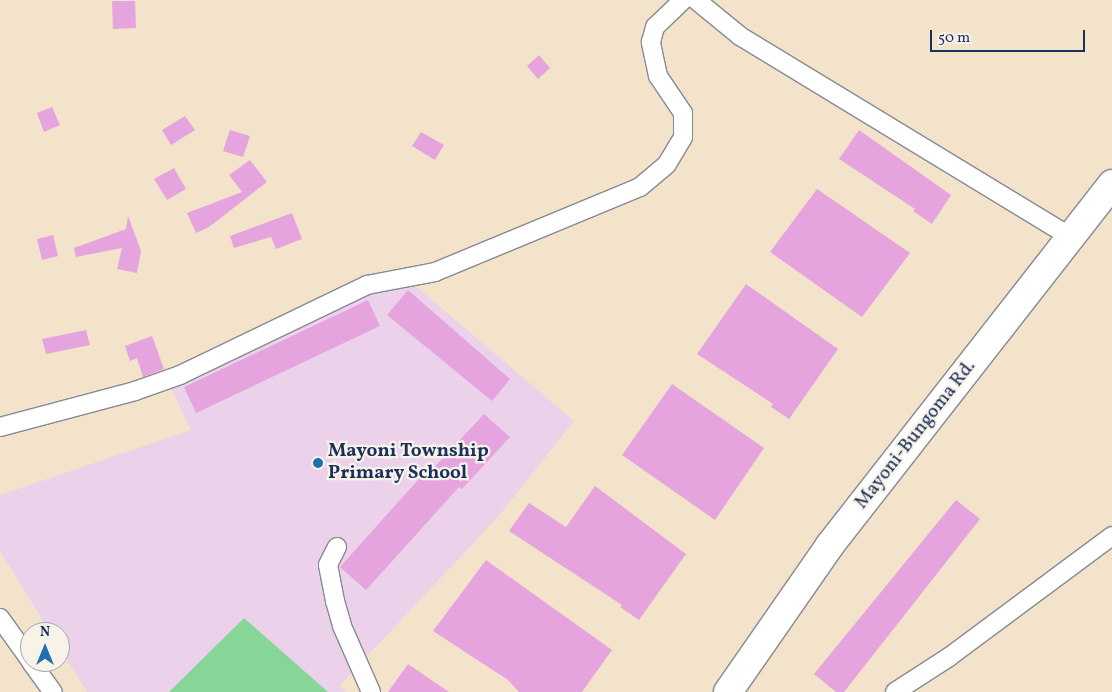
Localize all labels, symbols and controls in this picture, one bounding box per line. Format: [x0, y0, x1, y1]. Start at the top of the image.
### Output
scale bar [932, 20, 1087, 52]
text: 50 m [938, 28, 970, 49]
street label: Mayoni-Bungoma Rd. [851, 356, 981, 514]
place label: Mayoni Township Primary School [328, 441, 489, 485]
marker: Mayoni Township Primary School [312, 457, 324, 469]
north arrow [20, 622, 70, 672]
text: N [40, 623, 50, 642]

